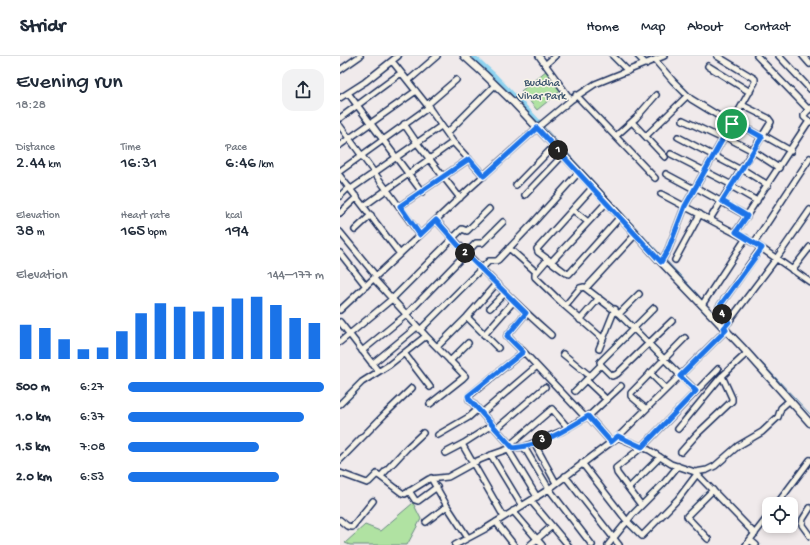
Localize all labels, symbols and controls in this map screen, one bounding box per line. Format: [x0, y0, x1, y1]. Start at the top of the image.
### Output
text: Stridr [20, 16, 65, 39]
text: Home [587, 19, 619, 36]
text: Map [641, 19, 665, 36]
text: About [687, 19, 723, 36]
text: Contact [745, 19, 790, 36]
button: share [282, 69, 324, 111]
text: Evening run [16, 70, 123, 96]
park label: Buddha Vihar Park [517, 78, 567, 103]
text: 18:28 [16, 98, 46, 113]
pin [715, 107, 749, 141]
icon: arrive [721, 113, 743, 135]
pin: 1 [548, 140, 568, 160]
text: Distance [16, 142, 55, 154]
text: Time [121, 142, 141, 154]
text: Pace [225, 142, 247, 154]
text: 1 [556, 144, 560, 156]
text: 2.44 [16, 154, 46, 174]
text: 16:31 [121, 154, 157, 174]
text: 6:46 [225, 154, 256, 174]
text: km [46, 159, 61, 171]
text: /km [256, 159, 274, 171]
text: Elevation [16, 210, 60, 222]
text: Heart rate [121, 210, 170, 222]
text: kcal [225, 210, 243, 222]
text: 38 [16, 222, 34, 242]
text: 165 [121, 222, 145, 242]
text: 194 [225, 222, 249, 242]
text: m [34, 227, 45, 239]
text: bpm [145, 227, 167, 239]
pin: 2 [455, 243, 475, 263]
text: 2 [462, 247, 468, 259]
text: Elevation [16, 268, 68, 283]
text: 144–177 m [267, 268, 324, 283]
pin: 4 [712, 304, 732, 324]
text: 4 [719, 308, 725, 320]
text: 500 m [16, 380, 50, 395]
text: 6:27 [80, 380, 104, 395]
text: 1.0 km [16, 410, 51, 425]
text: 6:37 [80, 410, 104, 425]
pin: 3 [532, 430, 552, 450]
text: 3 [539, 434, 545, 446]
text: 1.5 km [16, 440, 50, 455]
text: 7:08 [80, 440, 105, 455]
text: 2.0 km [16, 470, 52, 485]
text: 6:53 [80, 470, 104, 485]
map controls [762, 497, 798, 533]
button: locate [762, 497, 798, 533]

